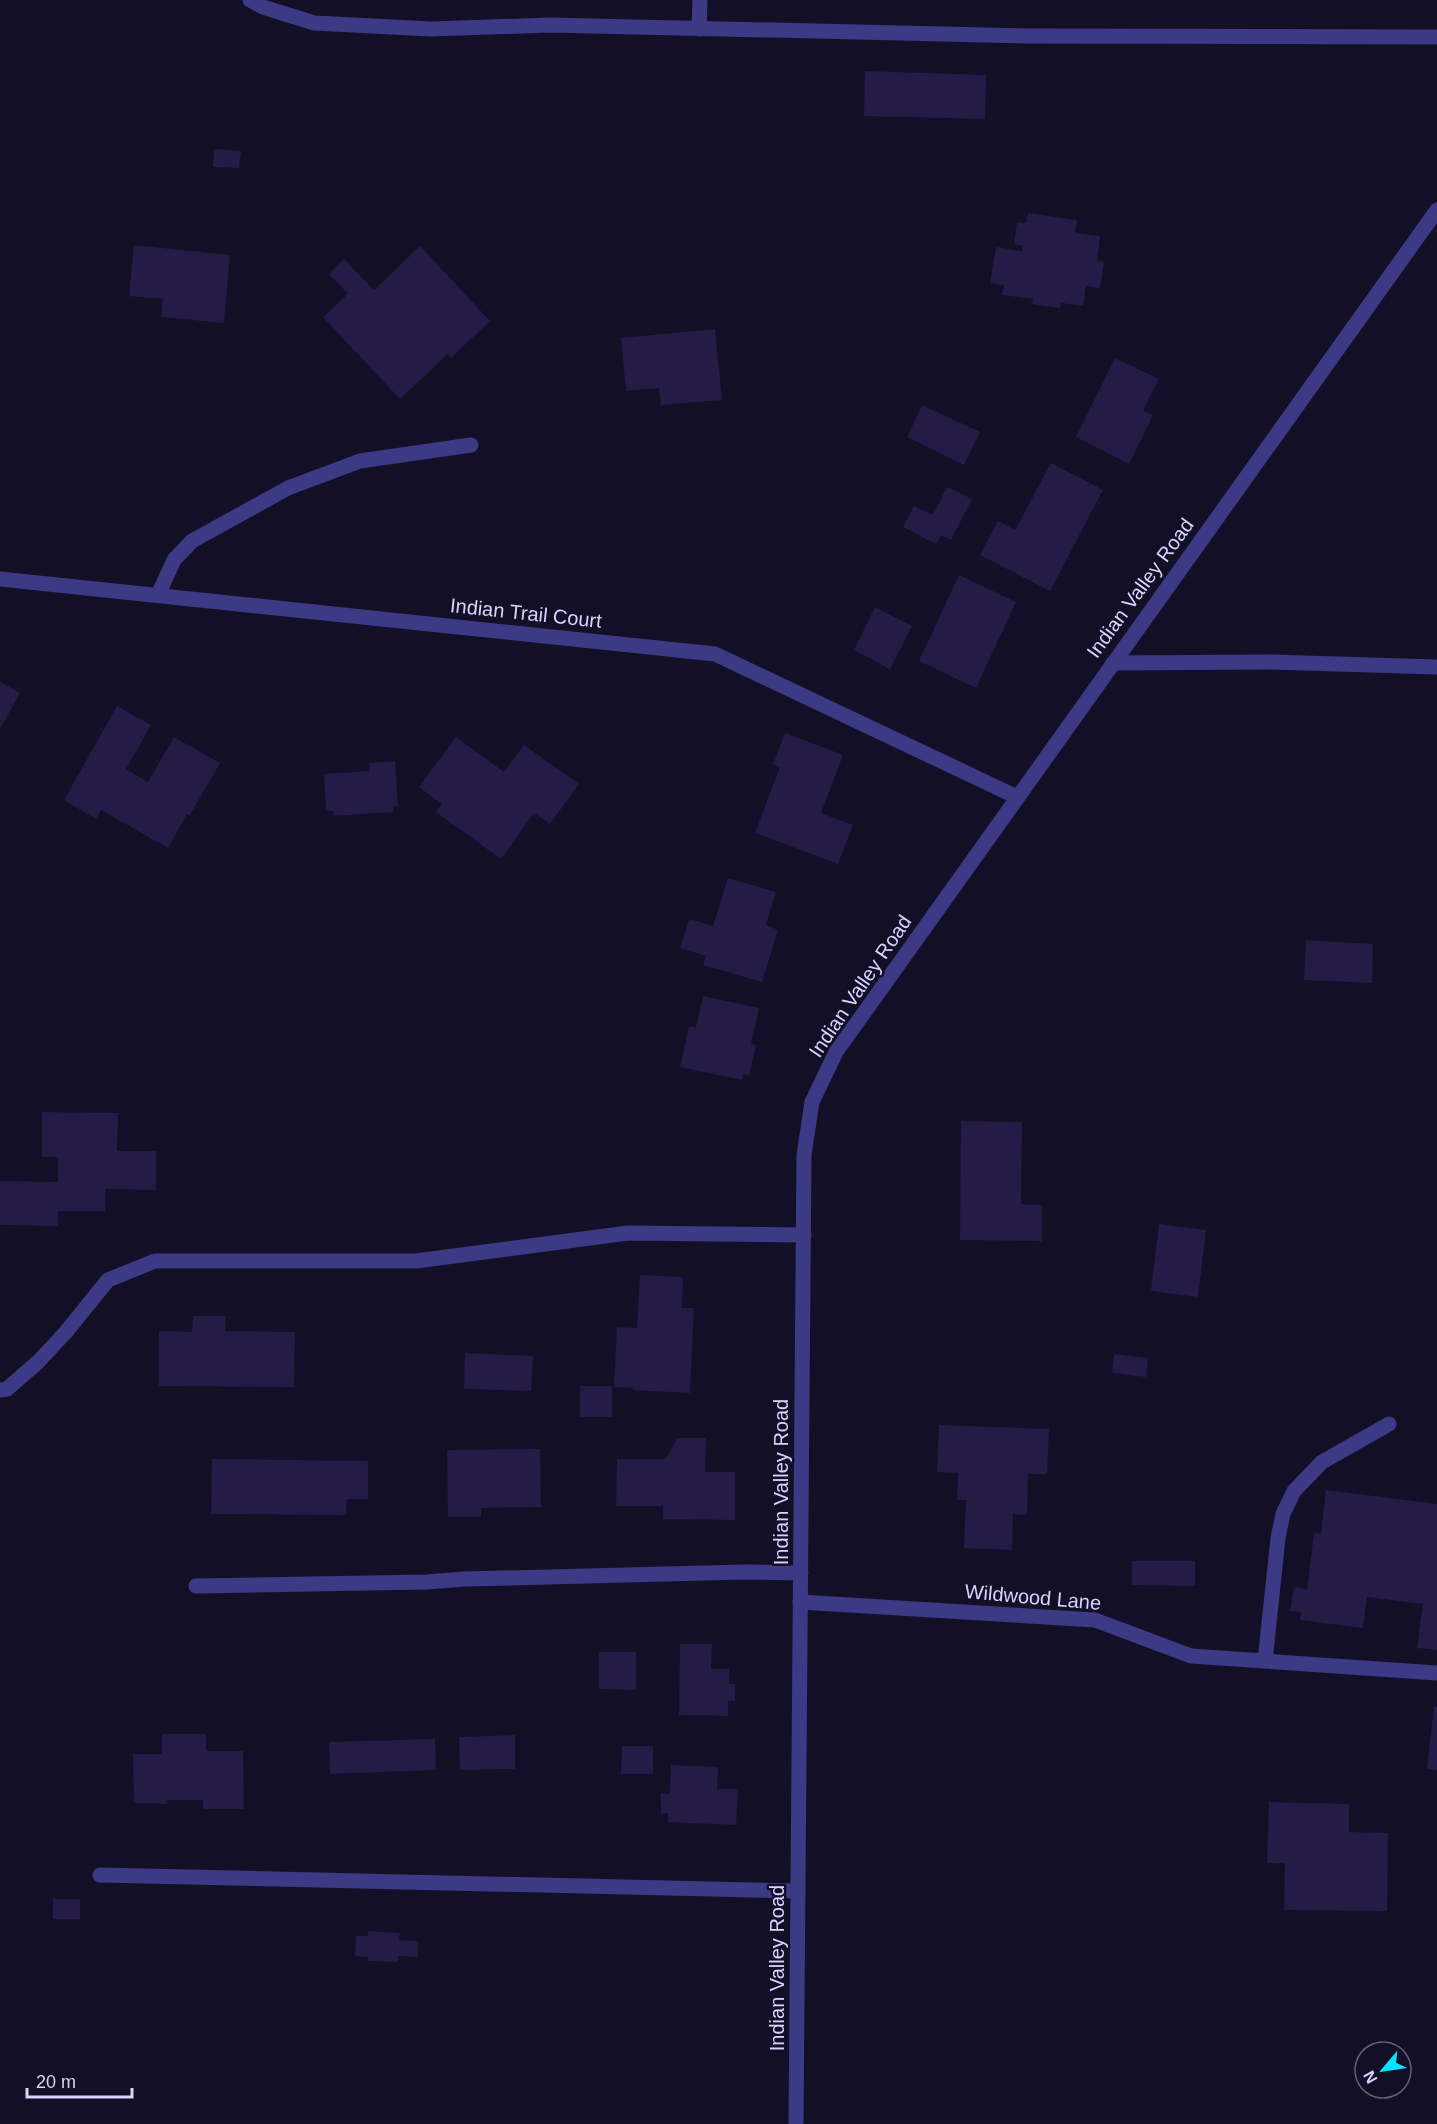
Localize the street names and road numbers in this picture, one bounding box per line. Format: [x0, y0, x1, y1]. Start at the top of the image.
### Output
street label: Indian Valley Road [1082, 514, 1198, 662]
street label: Indian Trail Court [449, 594, 603, 632]
street label: Indian Valley Road [804, 911, 916, 1061]
street label: Indian Valley Road [770, 1399, 792, 1565]
street label: Wildwood Lane [964, 1580, 1102, 1614]
street label: Indian Valley Road [766, 1885, 788, 2051]

